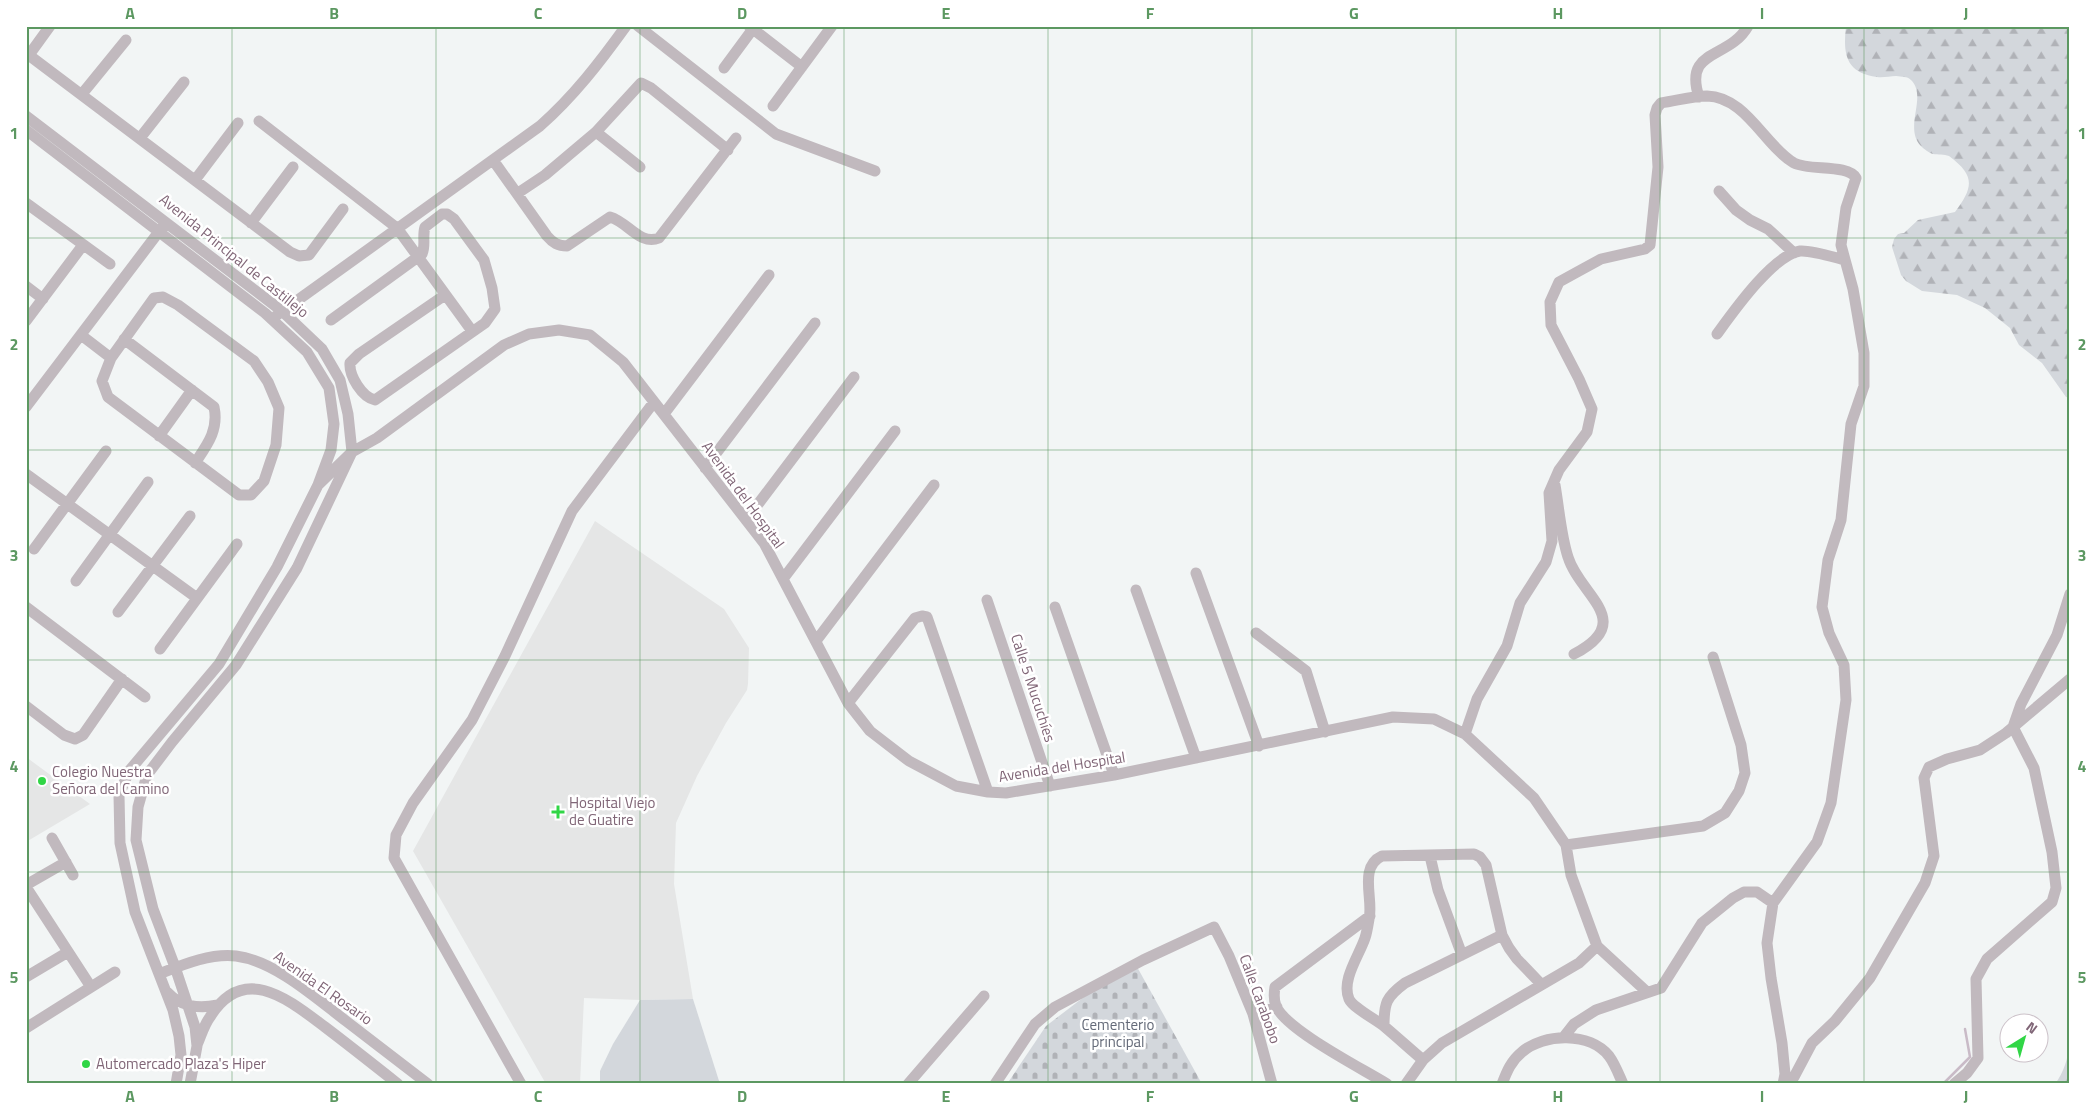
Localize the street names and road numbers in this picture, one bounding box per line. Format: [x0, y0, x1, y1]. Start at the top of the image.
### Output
street label: Avenida Principal de Castillejo [155, 188, 314, 323]
street label: Avenida del Hospital [696, 436, 790, 553]
street label: Calle 5 Mucuchíes [1005, 631, 1062, 745]
street label: Avenida del Hospital [997, 745, 1127, 788]
street label: Avenida El Rosario [269, 945, 378, 1030]
street label: Calle Carabobo [1234, 951, 1287, 1047]

